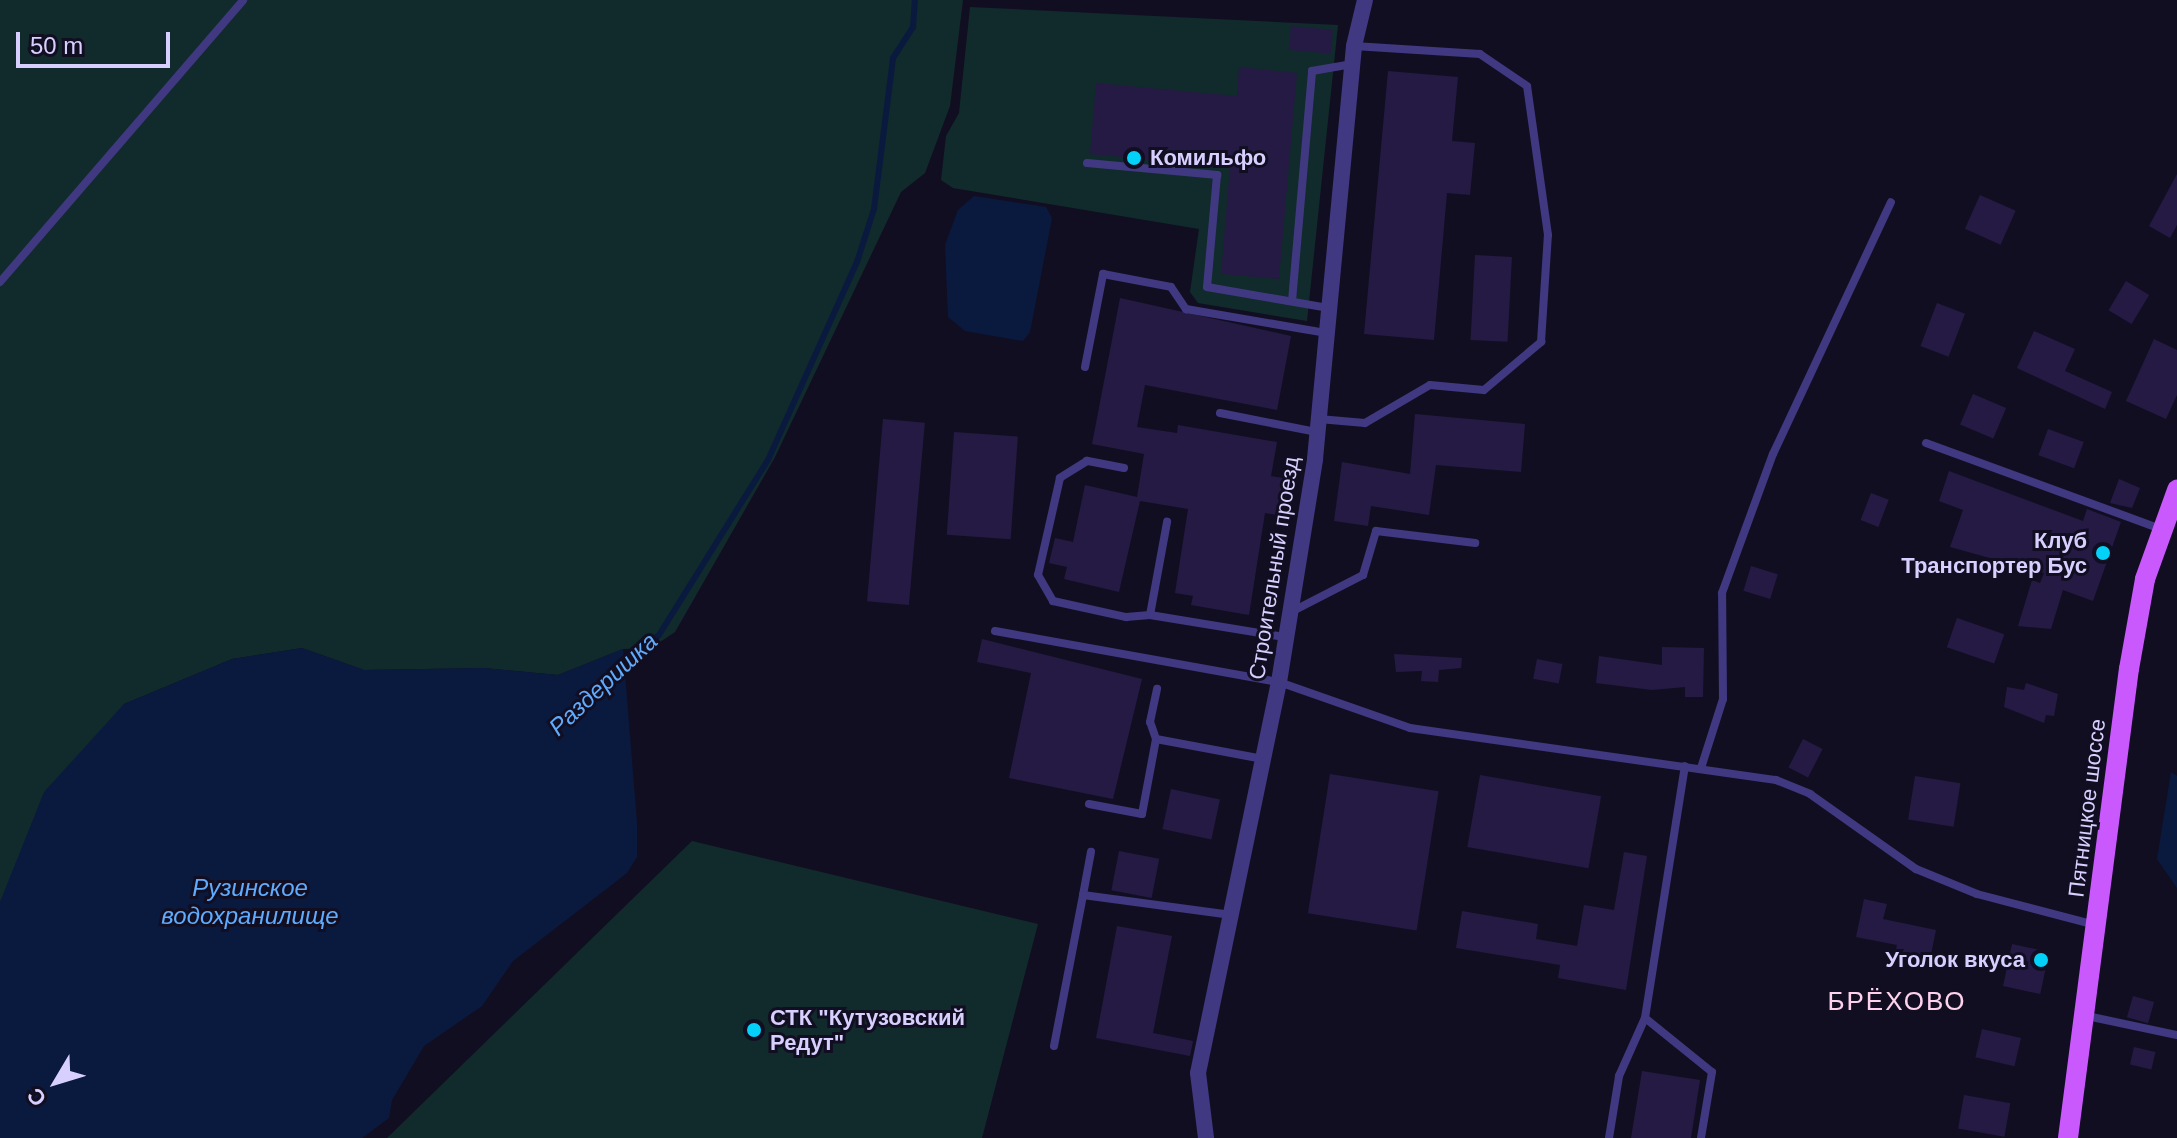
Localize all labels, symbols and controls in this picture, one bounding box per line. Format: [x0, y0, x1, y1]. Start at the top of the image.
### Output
scale bar [20, 16, 174, 66]
text: 50 m [30, 32, 83, 59]
place label: Комильфо [1150, 145, 1266, 171]
marker: Комильфо [1125, 149, 1143, 167]
street label: Строительный проезд [1243, 455, 1305, 681]
place label: Клуб Транспортер Бус [1901, 527, 2087, 578]
marker: Клуб Транспортер Бус [2094, 544, 2112, 562]
water label: Раздеришка [543, 627, 663, 741]
street label: Пятницкое шоссе [2063, 717, 2111, 899]
water label: Рузинское водохранилище [161, 874, 339, 930]
place label: Уголок вкуса [1885, 947, 2025, 973]
marker: Уголок вкуса [2032, 951, 2050, 969]
district label: БРЁХОВО [1827, 986, 1967, 1018]
place label: СТК "Кутузовский Редут" [770, 1004, 965, 1056]
marker: СТК "Кутузовский Редут" [745, 1021, 763, 1039]
north arrow [16, 1042, 96, 1122]
text: С [22, 1083, 51, 1111]

